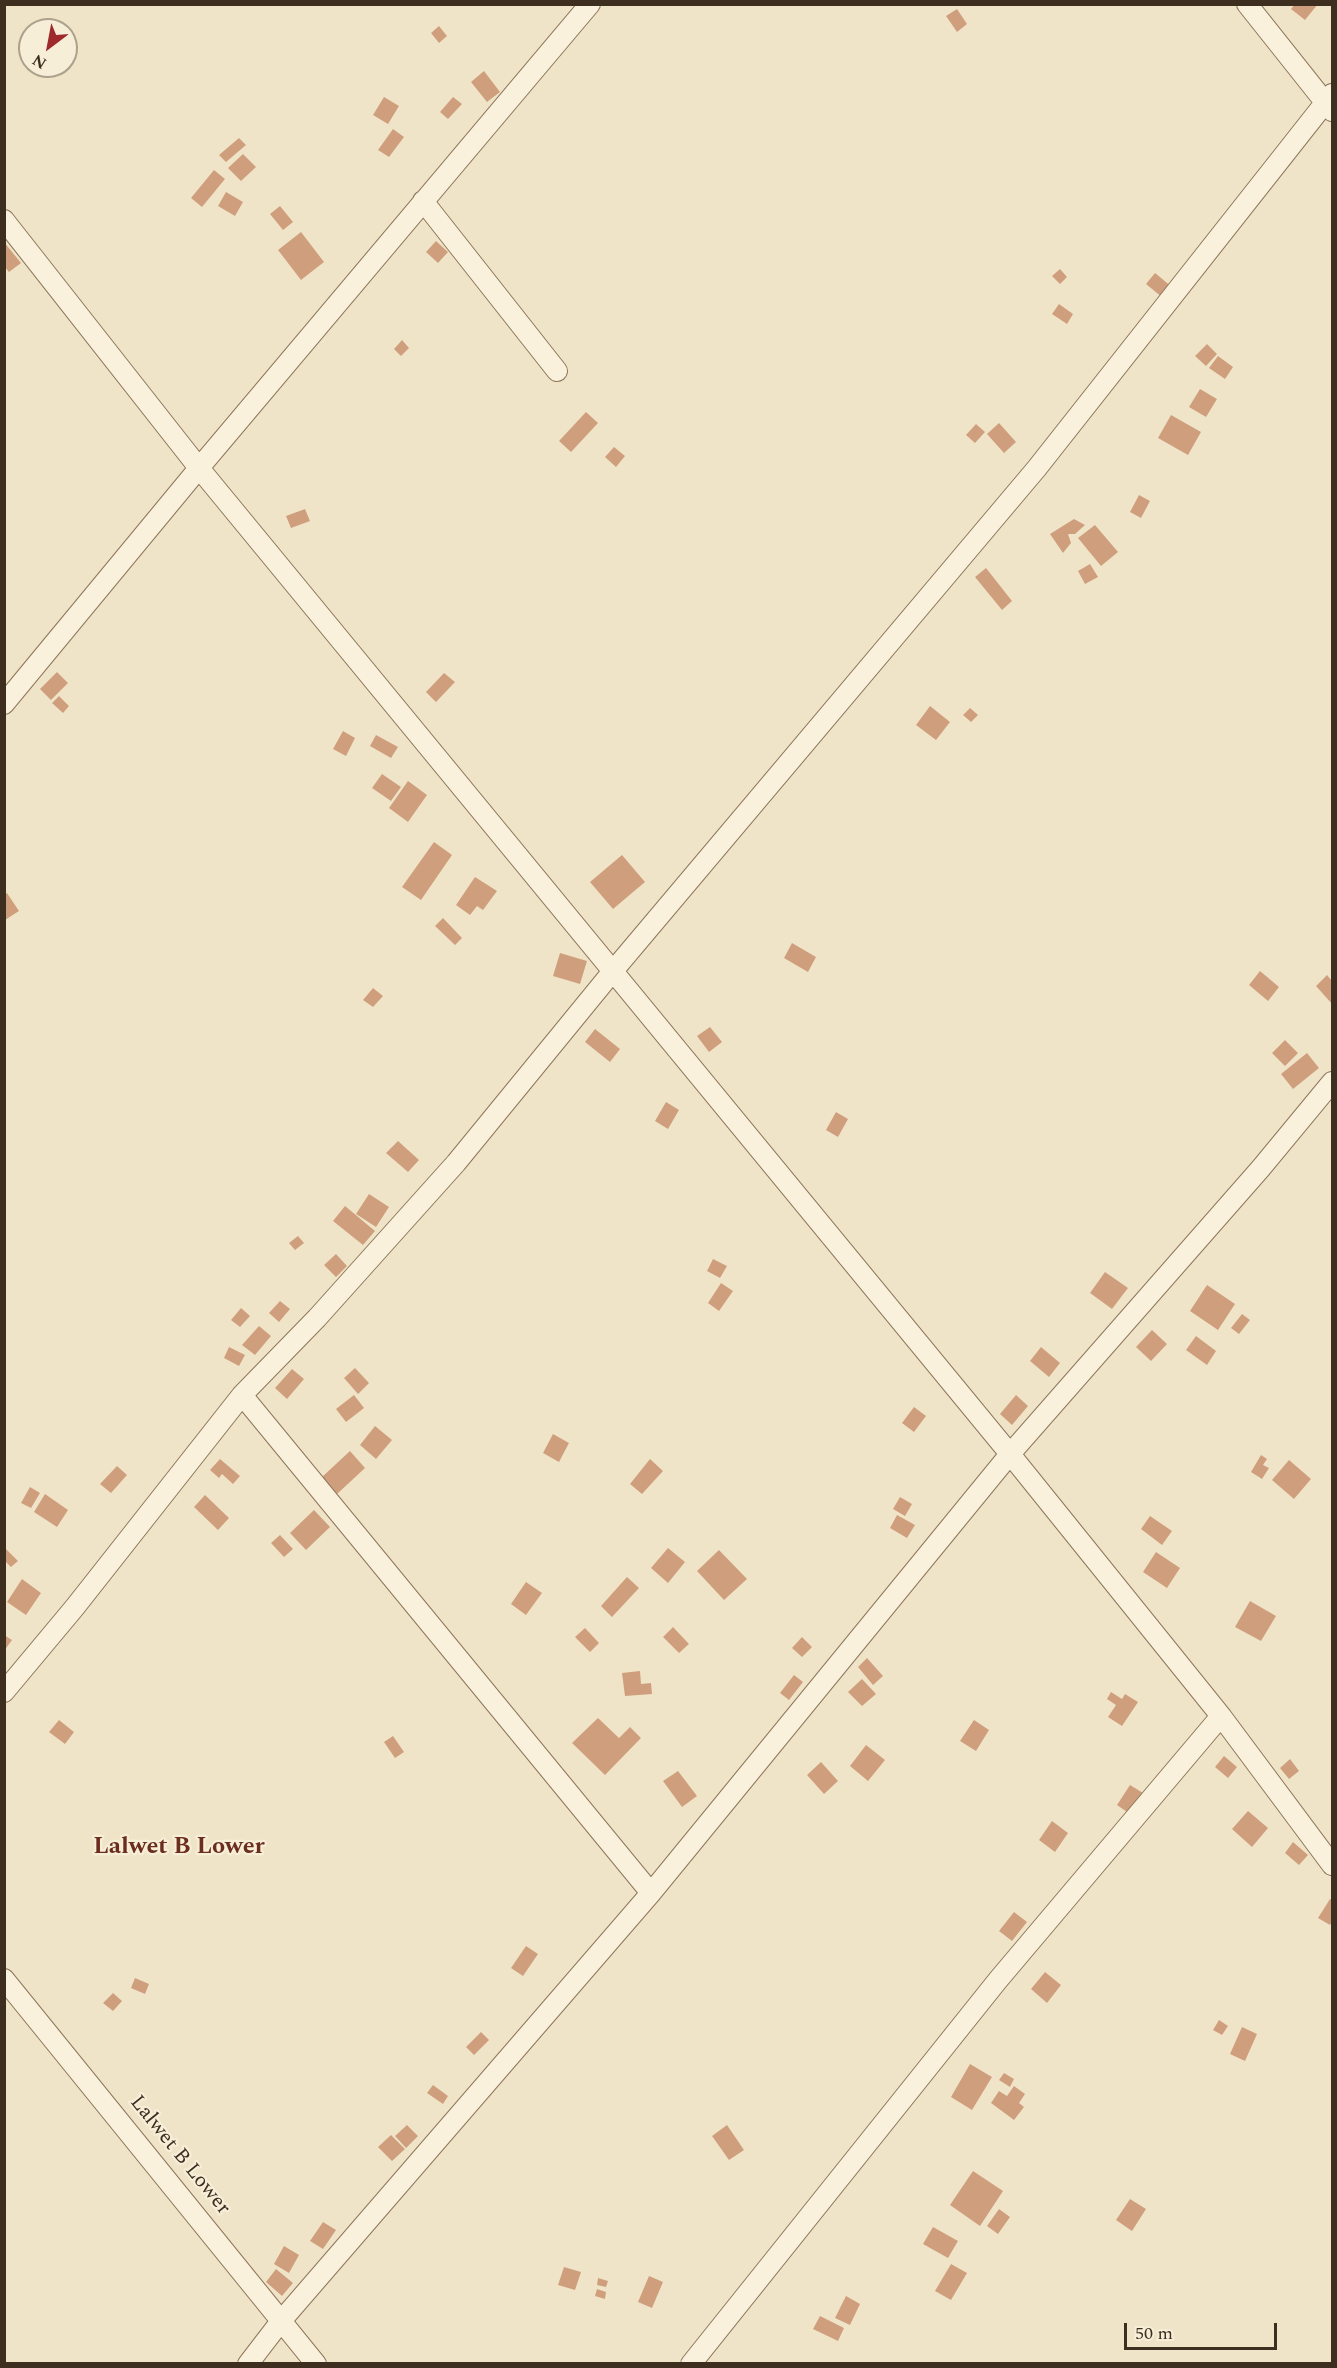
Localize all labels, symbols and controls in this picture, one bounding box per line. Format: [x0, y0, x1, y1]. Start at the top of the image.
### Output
north arrow [18, 18, 78, 78]
text: N [28, 48, 51, 75]
district label: Lalwet B Lower [93, 1834, 265, 1862]
street label: Lalwet B Lower [123, 2091, 235, 2221]
scale bar [1127, 2311, 1280, 2349]
text: 50 m [1135, 2320, 1173, 2347]

